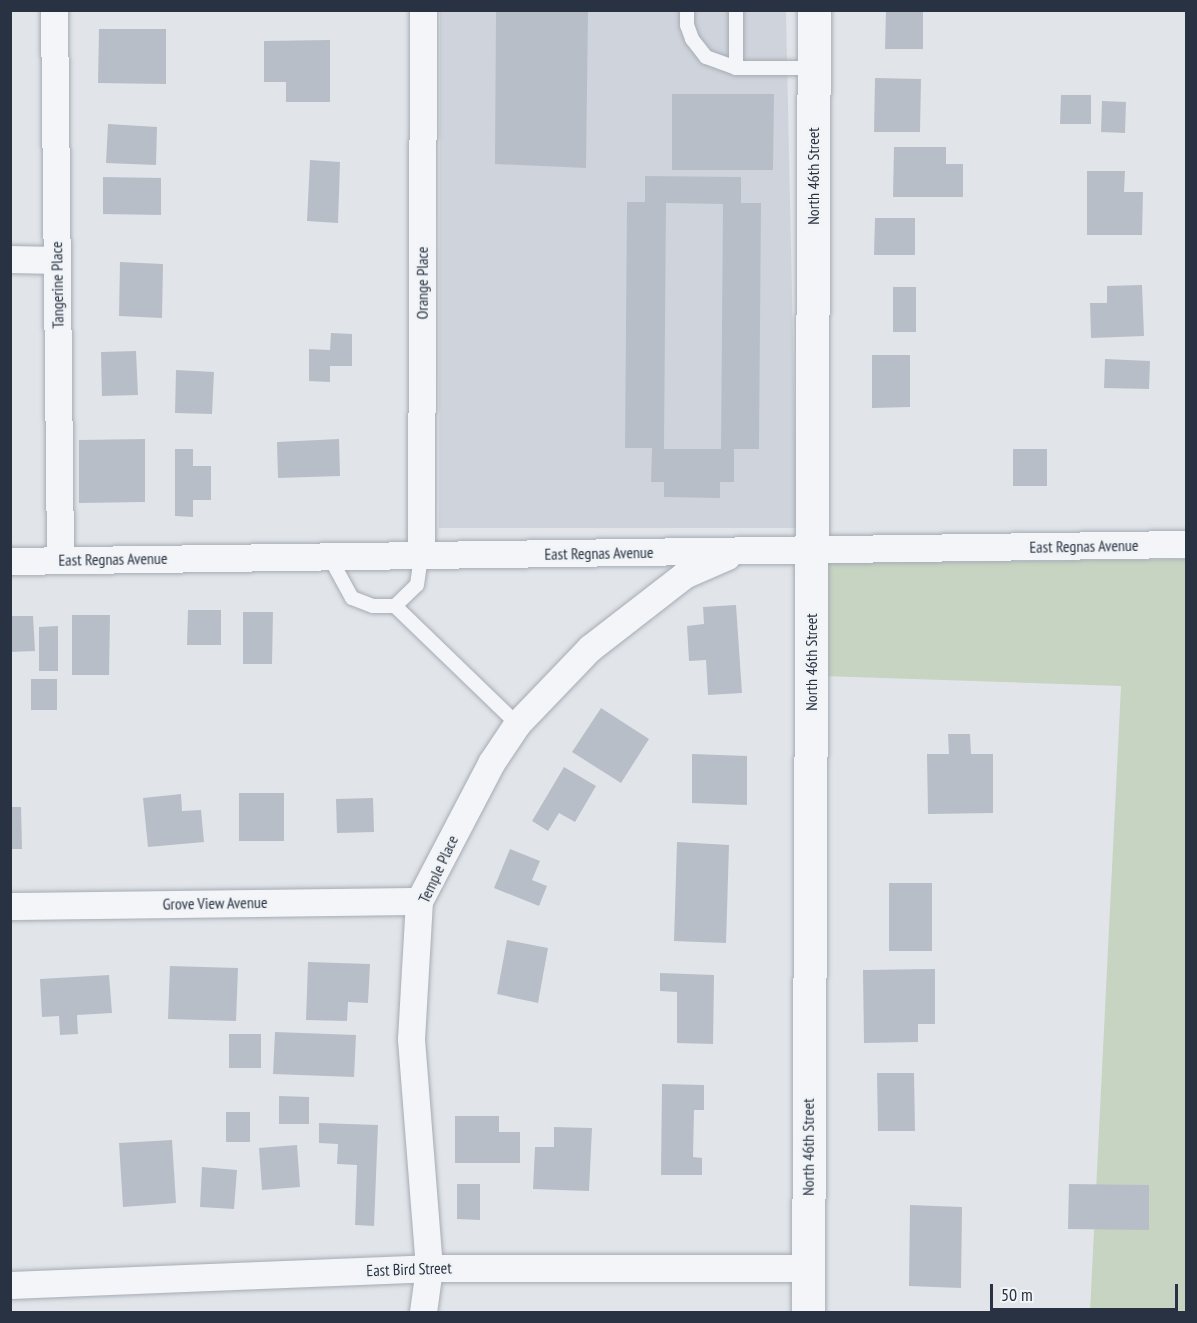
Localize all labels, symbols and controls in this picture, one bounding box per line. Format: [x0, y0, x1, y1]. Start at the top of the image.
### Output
street label: North 46th Street [803, 127, 823, 225]
street label: Tangerine Place [47, 241, 67, 329]
street label: Orange Place [412, 247, 432, 319]
street label: East Regnas Avenue [1029, 535, 1139, 557]
street label: East Regnas Avenue [544, 542, 654, 564]
street label: East Regnas Avenue [58, 548, 168, 570]
street label: North 46th Street [801, 613, 821, 711]
street label: Temple Place [414, 832, 462, 906]
street label: Grove View Avenue [162, 892, 268, 914]
street label: North 46th Street [798, 1098, 818, 1196]
street label: East Bird Street [366, 1258, 452, 1280]
scale bar [993, 1272, 1180, 1310]
text: 50 m [1001, 1283, 1033, 1306]

